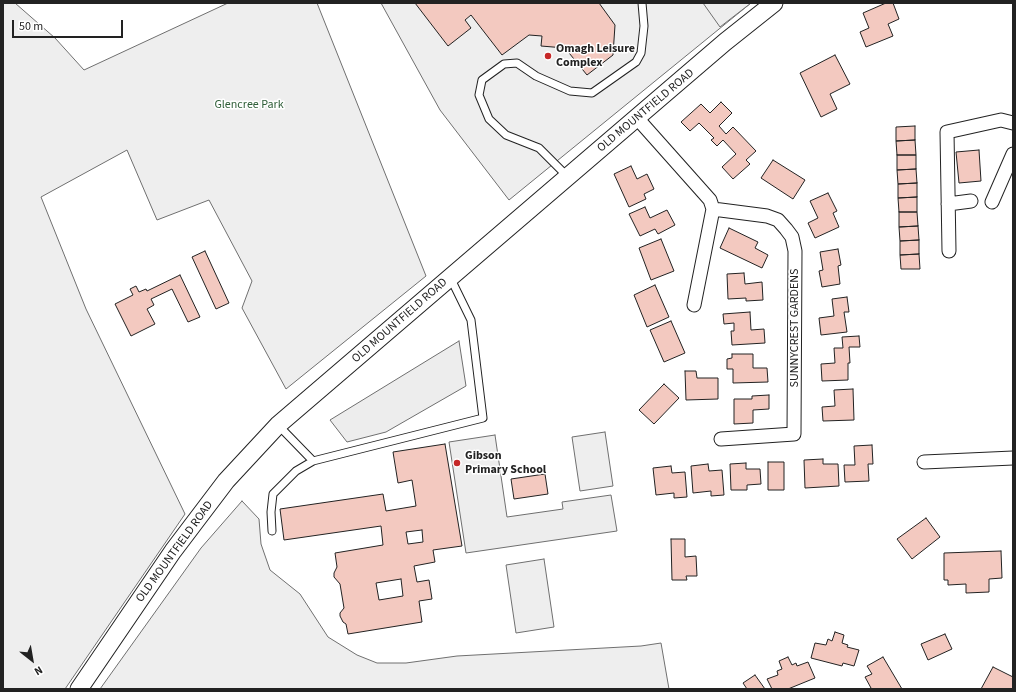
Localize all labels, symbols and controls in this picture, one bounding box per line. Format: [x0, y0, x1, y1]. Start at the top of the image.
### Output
scale bar [14, 12, 125, 38]
text: 50 m [19, 18, 43, 35]
place label: Omagh Leisure Complex [556, 42, 635, 70]
marker: Omagh Leisure Complex [543, 51, 553, 61]
street label: OLD MOUNTFIELD ROAD [595, 66, 697, 156]
park label: Glencree Park [214, 98, 284, 112]
street label: SUNNYCREST GARDENS [788, 269, 802, 387]
street label: OLD MOUNTFIELD ROAD [349, 276, 451, 366]
place label: Gibson Primary School [465, 449, 546, 477]
marker: Gibson Primary School [452, 458, 462, 468]
street label: OLD MOUNTFIELD ROAD [133, 498, 217, 606]
north arrow [12, 640, 52, 680]
text: N [31, 662, 45, 679]

